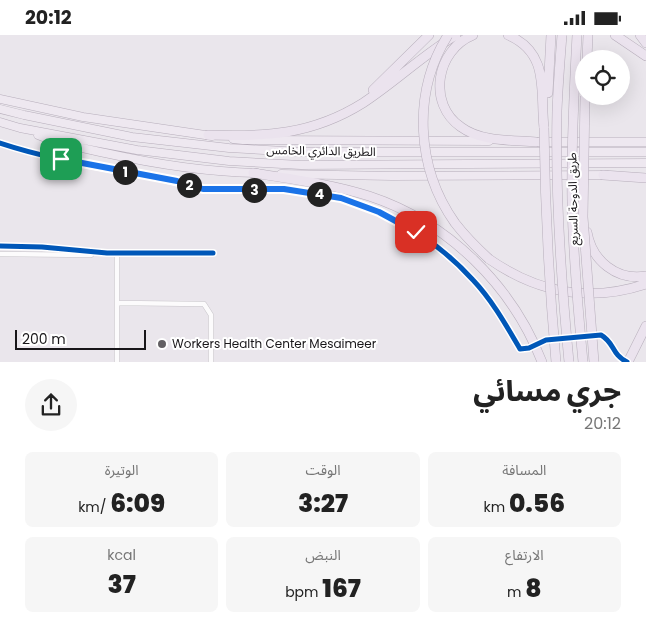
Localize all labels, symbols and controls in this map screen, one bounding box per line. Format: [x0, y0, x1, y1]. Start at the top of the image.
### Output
text: 20:12 [25, 4, 72, 31]
map controls [575, 50, 630, 105]
button: locate [575, 50, 630, 105]
pin [40, 138, 82, 180]
street label: الطريق الدائري الخامس [266, 141, 376, 162]
icon: arrive [47, 145, 75, 173]
street label: طريق الدوحة السريع [563, 152, 583, 246]
pin: 1 [112, 159, 138, 185]
text: 1 [123, 162, 128, 182]
pin: 2 [176, 173, 202, 197]
text: 2 [186, 175, 194, 195]
pin: 3 [242, 177, 266, 203]
text: 3 [250, 180, 259, 200]
pin: 4 [306, 181, 332, 207]
text: 4 [315, 184, 324, 204]
pin [395, 211, 437, 253]
icon: check [402, 218, 430, 246]
scale bar [15, 327, 146, 350]
text: 200 m [22, 329, 66, 349]
place label: Workers Health Center Mesaimeer [172, 335, 377, 352]
marker: Workers Health Center Mesaimeer [156, 338, 168, 350]
text: جري مسائي [473, 372, 621, 411]
button: share [25, 379, 77, 431]
text: 20:12 [584, 412, 621, 435]
text: الوتيرة [105, 460, 139, 480]
text: الوقت [305, 460, 341, 480]
text: المسافة [502, 460, 546, 480]
text: 6:09 [110, 486, 165, 521]
text: 3:27 [298, 486, 348, 521]
text: 0.56 [509, 486, 565, 521]
text: /km [78, 497, 110, 517]
text: km [484, 497, 509, 517]
text: kcal [107, 545, 136, 565]
text: النبض [305, 545, 341, 565]
text: الارتفاع [505, 545, 544, 565]
text: 37 [108, 567, 136, 602]
text: 167 [322, 571, 361, 606]
text: 8 [525, 571, 542, 606]
text: bpm [285, 582, 322, 602]
text: m [507, 582, 525, 602]

